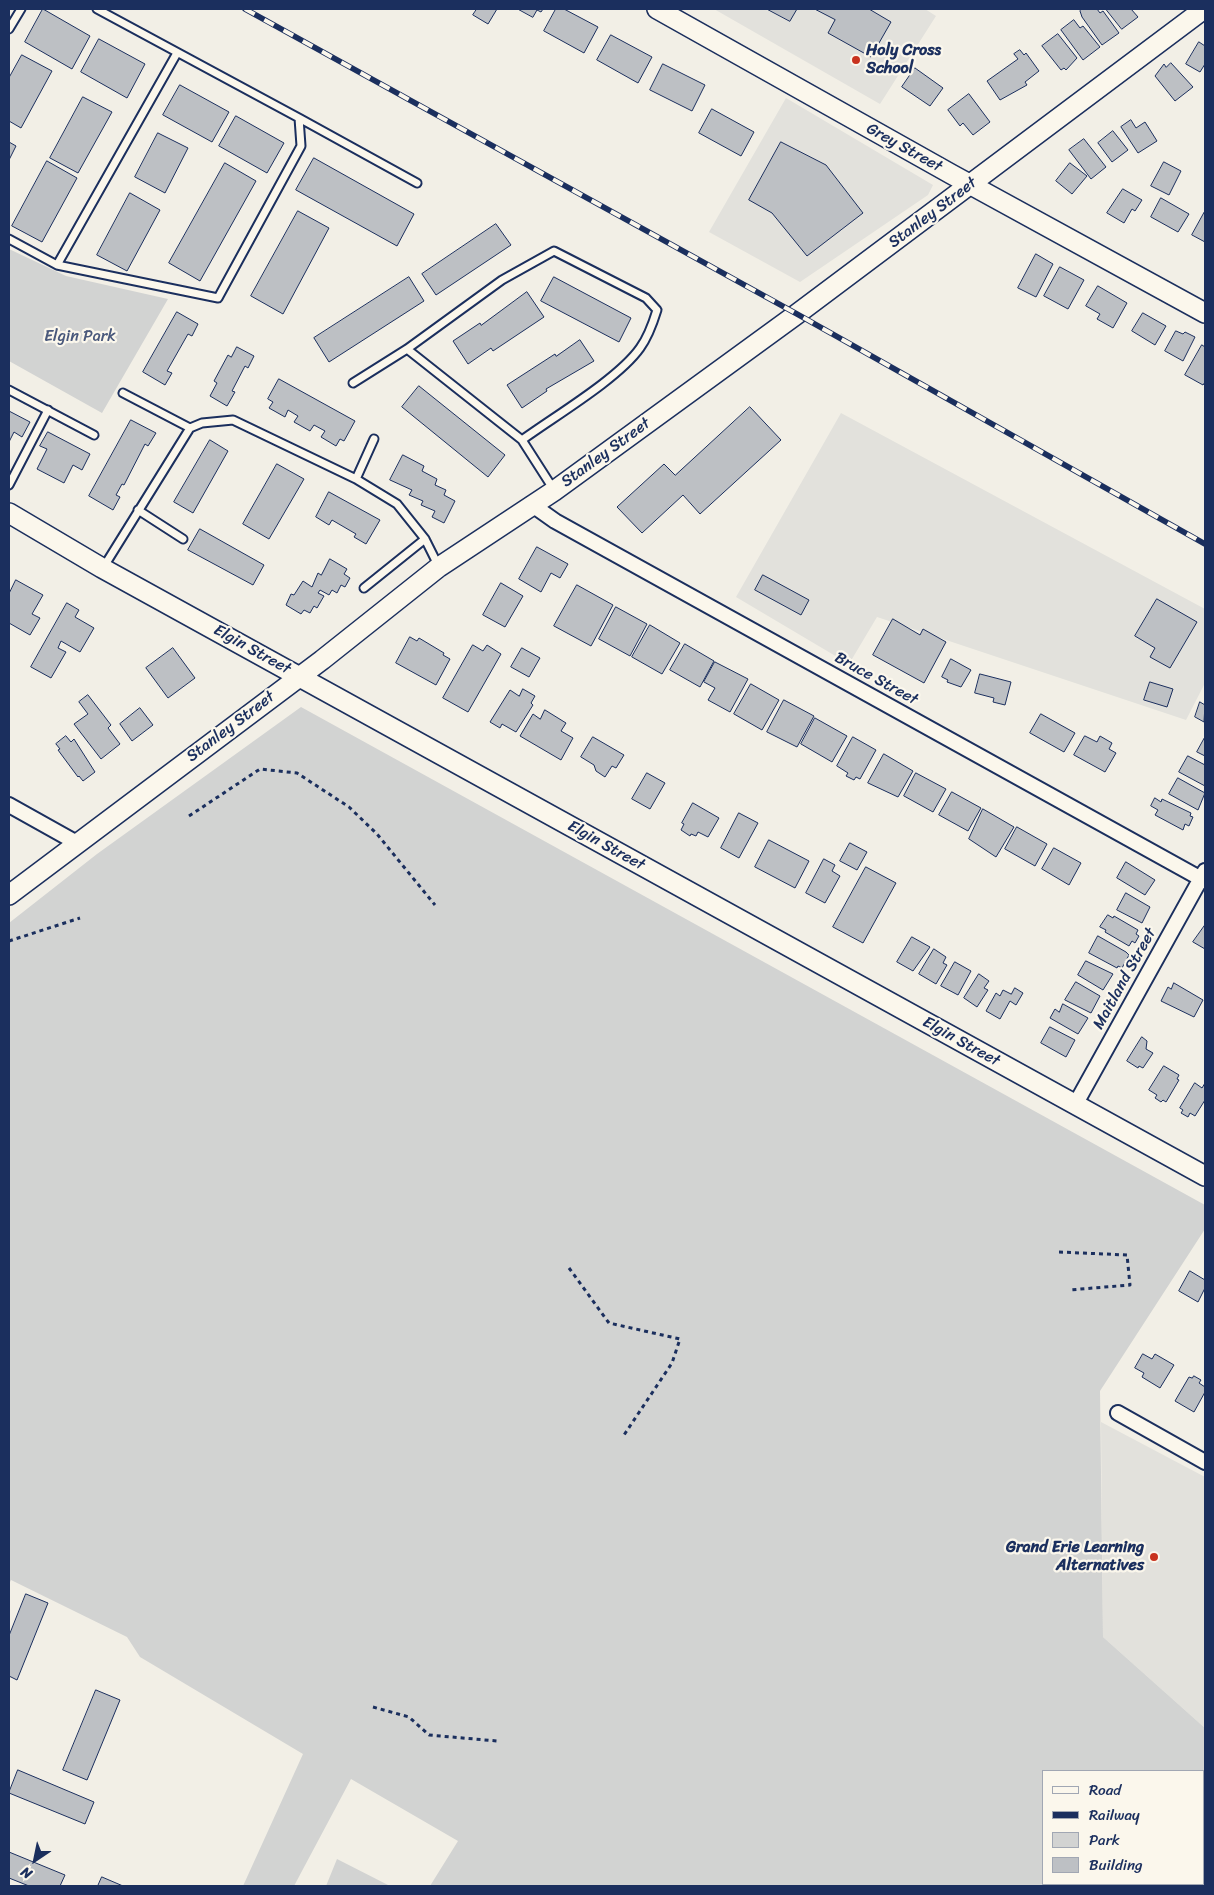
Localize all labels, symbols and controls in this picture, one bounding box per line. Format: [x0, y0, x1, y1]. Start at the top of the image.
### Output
place label: Holy Cross School [866, 41, 941, 79]
marker: Holy Cross School [850, 54, 862, 66]
street label: Grey Street [863, 119, 945, 177]
street label: Stanley Street [885, 174, 981, 252]
park label: Elgin Park [44, 327, 116, 347]
street label: Stanley Street [558, 414, 654, 492]
street label: Elgin Street [210, 621, 294, 679]
street label: Bruce Street [831, 648, 921, 710]
street label: Stanley Street [183, 688, 279, 766]
street label: Elgin Street [564, 817, 648, 875]
street label: Maitland Street [1089, 925, 1161, 1033]
street label: Elgin Street [919, 1013, 1003, 1071]
place label: Grand Erie Learning Alternatives [1006, 1538, 1144, 1576]
marker: Grand Erie Learning Alternatives [1148, 1551, 1160, 1563]
legend [1042, 1770, 1204, 1885]
text: Road [1089, 1777, 1121, 1803]
text: Railway [1089, 1802, 1140, 1828]
text: Park [1089, 1827, 1120, 1853]
north arrow [10, 1835, 60, 1885]
text: Building [1089, 1852, 1143, 1878]
text: N [15, 1860, 37, 1886]

